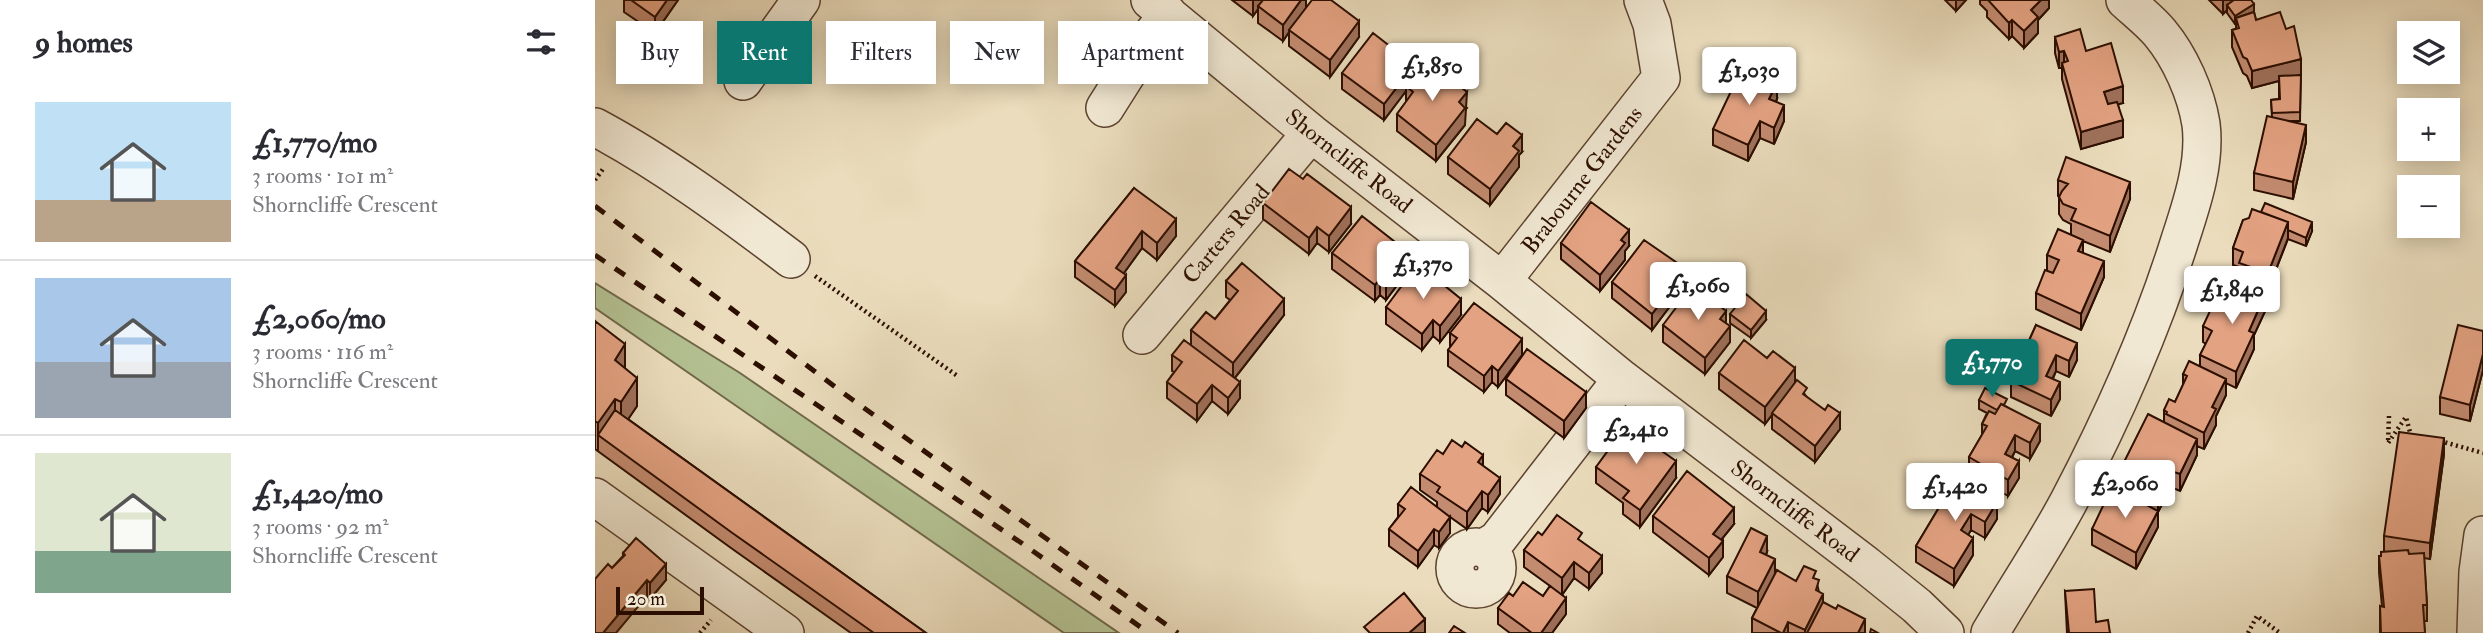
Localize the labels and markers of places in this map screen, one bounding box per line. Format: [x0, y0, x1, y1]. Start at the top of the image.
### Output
pin: £1,850 [1375, 43, 1489, 103]
pin: £1,030 [1692, 48, 1806, 107]
pin: £1,370 [1366, 242, 1480, 301]
pin: £1,060 [1641, 262, 1755, 322]
pin: £1,840 [2175, 266, 2289, 326]
pin: £1,770 [1935, 340, 2049, 399]
pin: £2,410 [1579, 406, 1693, 466]
pin: £2,060 [2068, 461, 2182, 520]
pin: £1,420 [1898, 463, 2012, 523]

